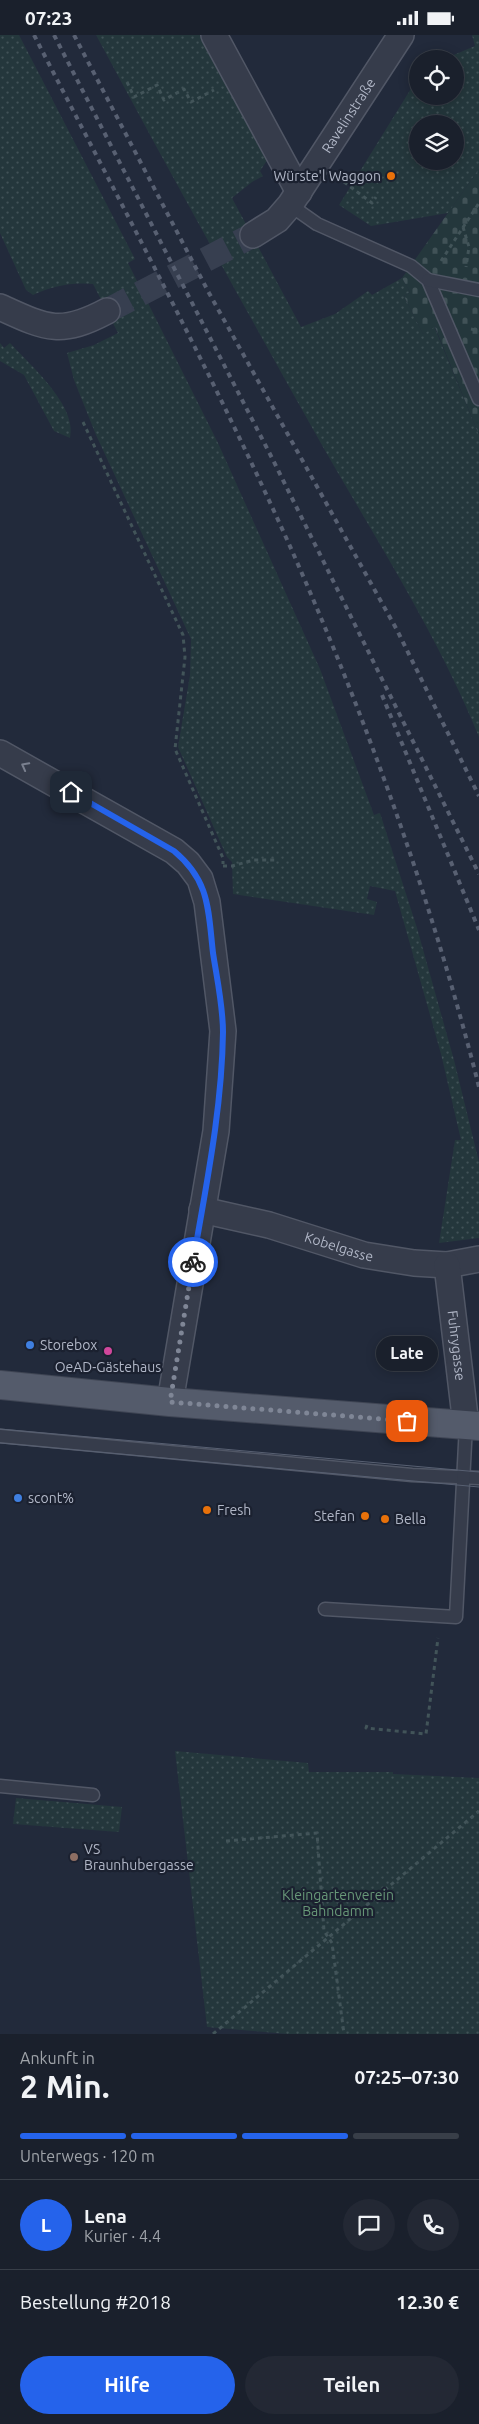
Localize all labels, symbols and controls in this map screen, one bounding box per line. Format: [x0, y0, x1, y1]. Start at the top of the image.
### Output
text: 07:23 [25, 7, 73, 29]
map controls [409, 50, 464, 170]
button: locate [409, 50, 464, 105]
street label: Ravelinstraße [318, 75, 379, 156]
button: layers [409, 115, 464, 170]
place label: Würste'l Waggon [273, 168, 381, 184]
marker: Würste'l Waggon [385, 170, 397, 182]
one-way arrow [21, 763, 30, 773]
pin [50, 771, 92, 813]
icon: home [57, 778, 85, 806]
street label: Kobelgasse [303, 1229, 375, 1264]
courier [168, 1237, 218, 1287]
icon: bike [179, 1248, 207, 1276]
street label: Fuhrygasse [444, 1309, 469, 1381]
callout: Late [376, 1336, 438, 1371]
place label: Storebox [40, 1337, 97, 1353]
marker: Storebox [24, 1339, 36, 1351]
text: Late [390, 1344, 424, 1362]
marker: OeAD-Gästehaus [102, 1345, 114, 1357]
place label: OeAD-Gästehaus [55, 1359, 161, 1375]
pin [386, 1400, 428, 1442]
icon: bag [393, 1407, 421, 1435]
place label: scont% [28, 1490, 74, 1506]
marker: scont% [12, 1492, 24, 1504]
place label: Fresh [217, 1502, 251, 1518]
marker: Fresh [201, 1504, 213, 1516]
place label: Stefan [314, 1508, 355, 1524]
marker: Stefan [359, 1510, 371, 1522]
place label: Bella [395, 1511, 426, 1527]
marker: Bella [379, 1513, 391, 1525]
place label: VS Braunhubergasse [84, 1841, 194, 1873]
marker: VS Braunhubergasse [68, 1851, 80, 1863]
park label: Kleingartenverein Bahndamm [282, 1887, 394, 1919]
text: Ankunft in [20, 2049, 95, 2067]
text: 07:25–07:30 [354, 2066, 459, 2088]
text: 2 Min. [20, 2068, 110, 2104]
text: Unterwegs · 120 m [20, 2147, 155, 2165]
button: chat [343, 2199, 395, 2251]
button: phone [407, 2199, 459, 2251]
text: Lena [84, 2205, 127, 2227]
text: L [41, 2214, 51, 2236]
text: Kurier · 4.4 [84, 2227, 161, 2245]
text: Bestellung #2018 [20, 2291, 171, 2313]
text: 12.30 € [396, 2291, 459, 2313]
button: Hilfe [20, 2356, 235, 2414]
button: Teilen [245, 2356, 459, 2414]

